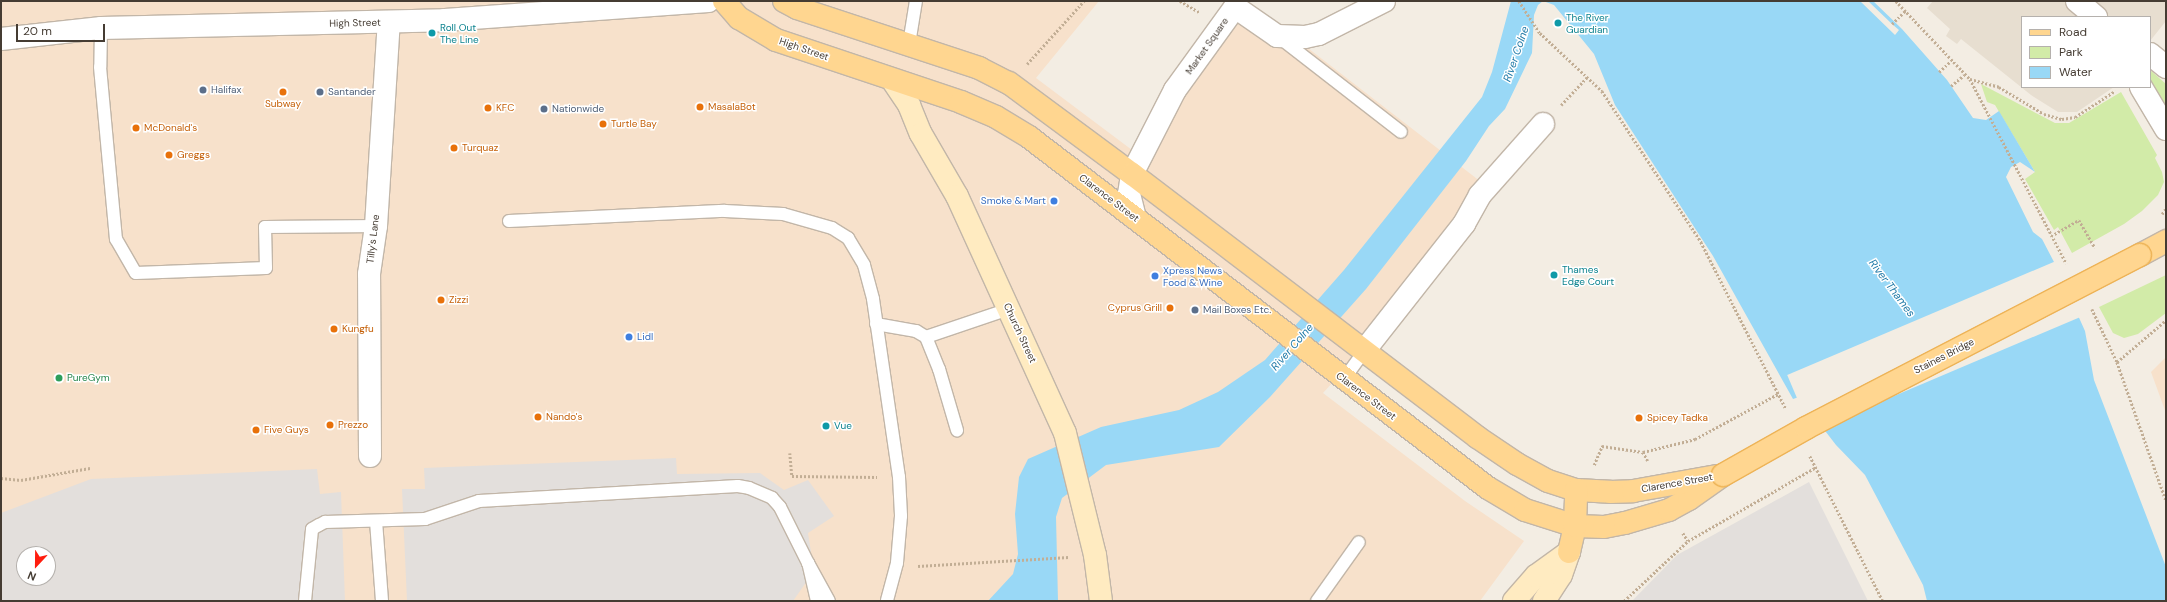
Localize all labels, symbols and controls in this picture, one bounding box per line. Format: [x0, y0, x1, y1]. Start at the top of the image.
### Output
place label: The River Guardian [1566, 11, 1608, 34]
street label: Market Square [1183, 15, 1231, 77]
scale bar [18, 16, 107, 42]
legend [2021, 16, 2151, 88]
street label: High Street [329, 17, 381, 29]
marker: The River Guardian [1553, 18, 1563, 28]
place label: Roll Out The Line [440, 21, 479, 44]
text: 20 m [23, 23, 52, 39]
water label: River Colne [1500, 24, 1532, 84]
text: Road [2059, 24, 2087, 40]
marker: Roll Out The Line [427, 28, 437, 38]
street label: High Street [778, 35, 830, 63]
text: Park [2059, 44, 2083, 60]
text: Water [2059, 64, 2092, 80]
place label: Halifax [211, 84, 241, 96]
marker: Halifax [198, 85, 208, 95]
place label: Santander [328, 86, 376, 98]
marker: Subway [278, 87, 288, 97]
marker: Santander [315, 87, 325, 97]
place label: Subway [265, 98, 301, 110]
place label: MasalaBot [708, 101, 756, 113]
place label: KFC [496, 102, 514, 114]
marker: MasalaBot [695, 102, 705, 112]
marker: KFC [483, 103, 493, 113]
place label: Nationwide [552, 103, 604, 115]
marker: Nationwide [539, 104, 549, 114]
place label: Turtle Bay [611, 118, 657, 130]
marker: Turtle Bay [598, 119, 608, 129]
place label: McDonald's [144, 122, 197, 134]
marker: McDonald's [131, 123, 141, 133]
place label: Turquaz [462, 142, 498, 154]
marker: Turquaz [449, 143, 459, 153]
place label: Greggs [177, 149, 210, 161]
marker: Greggs [164, 150, 174, 160]
street label: Clarence Street [1077, 171, 1141, 225]
place label: Smoke & Mart [981, 195, 1046, 207]
marker: Smoke & Mart [1049, 196, 1059, 206]
street label: Tilly's Lane [364, 214, 382, 264]
water label: River Thames [1866, 257, 1918, 319]
place label: Thames Edge Court [1562, 263, 1614, 286]
place label: Xpress News Food & Wine [1163, 264, 1222, 288]
marker: Thames Edge Court [1549, 270, 1559, 280]
marker: Xpress News Food & Wine [1150, 271, 1160, 281]
place label: Zizzi [449, 294, 468, 306]
marker: Zizzi [436, 295, 446, 305]
street label: Church Street [1001, 301, 1039, 365]
place label: Cyprus Grill [1108, 302, 1162, 314]
marker: Cyprus Grill [1165, 303, 1175, 313]
place label: Mail Boxes Etc. [1203, 304, 1271, 316]
marker: Mail Boxes Etc. [1190, 305, 1200, 315]
water label: River Colne [1268, 321, 1316, 373]
place label: Kungfu [342, 323, 374, 335]
marker: Kungfu [329, 324, 339, 334]
place label: Lidl [637, 331, 653, 343]
marker: Lidl [624, 332, 634, 342]
street label: Staines Bridge [1912, 336, 1976, 376]
street label: Clarence Street [1334, 369, 1398, 423]
place label: PureGym [67, 372, 110, 384]
marker: PureGym [54, 373, 64, 383]
place label: Nando's [546, 411, 582, 423]
marker: Nando's [533, 412, 543, 422]
place label: Spicey Tadka [1647, 412, 1708, 424]
marker: Spicey Tadka [1634, 413, 1644, 423]
place label: Prezzo [338, 419, 368, 431]
marker: Prezzo [325, 420, 335, 430]
place label: Vue [834, 420, 852, 432]
marker: Vue [821, 421, 831, 431]
place label: Five Guys [264, 424, 309, 436]
marker: Five Guys [251, 425, 261, 435]
street label: Clarence Street [1640, 471, 1714, 495]
north arrow [16, 546, 56, 586]
text: N [26, 568, 38, 584]

